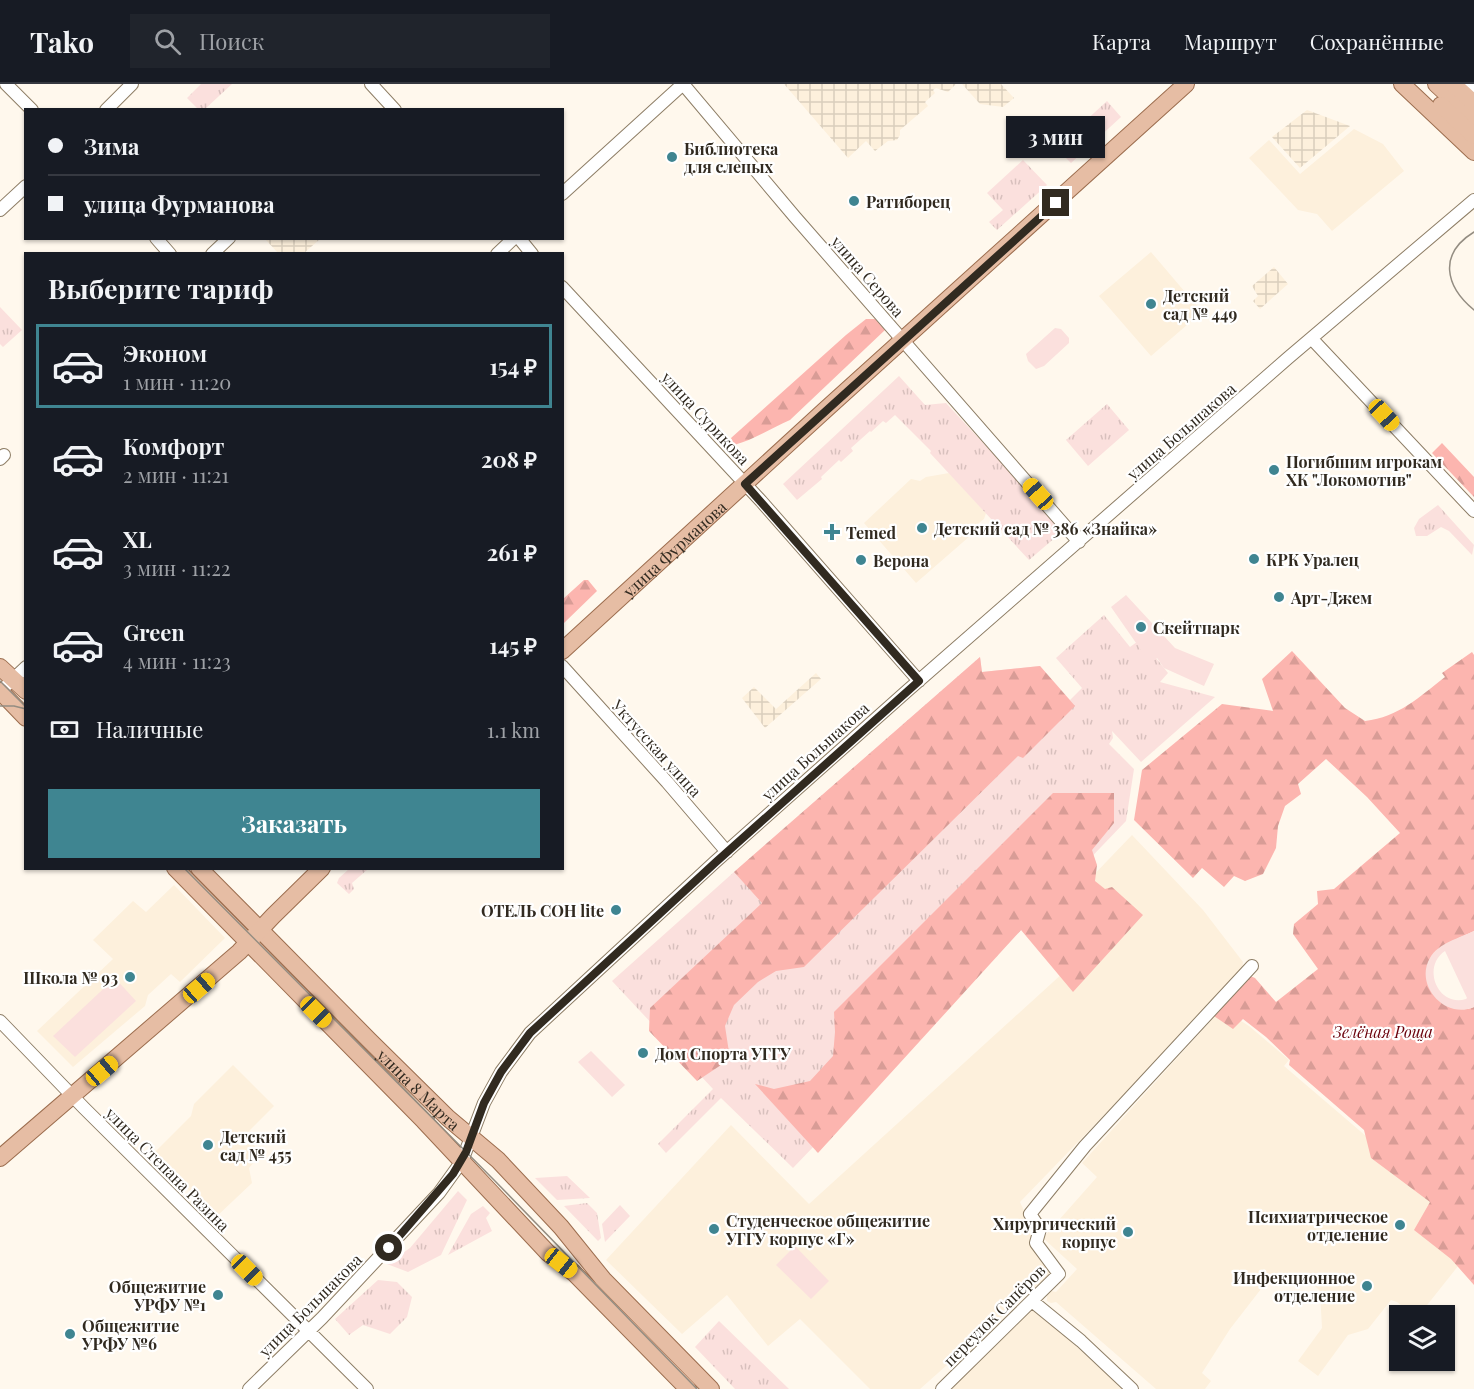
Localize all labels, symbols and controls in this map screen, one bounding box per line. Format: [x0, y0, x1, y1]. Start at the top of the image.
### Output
search box [130, 14, 550, 68]
text: Tako [30, 23, 94, 60]
icon: search [151, 25, 184, 58]
text: Поиск [199, 26, 264, 56]
text: Карта [1092, 27, 1151, 55]
text: Маршрут [1184, 27, 1277, 55]
text: Сохранённые [1310, 27, 1444, 55]
callout: 3 мин [1006, 116, 1106, 158]
text: 3 мин [1028, 123, 1083, 150]
text: Зима [84, 131, 139, 161]
place label: Библиотека для слепых [684, 138, 779, 177]
marker: Библиотека для слепых [665, 150, 679, 164]
text: улица Фурманова [84, 189, 275, 219]
route end [1042, 189, 1069, 216]
place label: Ратиборец [866, 191, 951, 212]
marker: Ратиборец [847, 194, 861, 208]
street label: улица Серова [826, 230, 909, 321]
text: Выберите тариф [48, 270, 274, 306]
place label: Детский сад № 449 [1163, 285, 1237, 324]
marker: Детский сад № 449 [1144, 297, 1158, 311]
text: Эконом [123, 338, 207, 368]
icon: car [51, 339, 105, 393]
text: 154 ₽ [489, 351, 537, 381]
street label: улица Сурикова [657, 366, 755, 469]
text: 1 мин · 11:20 [123, 368, 231, 395]
street label: улица Большакова [1121, 378, 1240, 485]
car [1365, 396, 1403, 434]
text: Комфорт [123, 431, 224, 461]
icon: car [51, 432, 105, 486]
text: 208 ₽ [481, 444, 537, 474]
place label: Погибшим игрокам ХК "Локомотив" [1286, 451, 1442, 490]
text: 2 мин · 11:21 [123, 461, 229, 488]
marker: Погибшим игрокам ХК "Локомотив" [1267, 463, 1281, 477]
car [1019, 475, 1057, 513]
street label: улица Фурманова [617, 496, 730, 602]
place label: Детский сад № 386 «Знайка» [934, 518, 1157, 539]
marker: Детский сад № 386 «Знайка» [915, 521, 929, 535]
place label: Temed [846, 522, 897, 543]
marker: Temed [823, 523, 841, 541]
text: XL [123, 524, 152, 554]
icon: car [51, 525, 105, 579]
text: 261 ₽ [487, 537, 537, 567]
place label: КРК Уралец [1266, 549, 1360, 570]
place label: Верона [873, 550, 930, 571]
marker: КРК Уралец [1247, 552, 1261, 566]
marker: Верона [854, 553, 868, 567]
text: 3 мин · 11:22 [123, 554, 230, 581]
place label: Арт-Джем [1290, 587, 1372, 608]
marker: Арт-Джем [1272, 590, 1286, 604]
text: Green [123, 617, 185, 647]
place label: Скейтпарк [1153, 617, 1240, 638]
icon: car [51, 618, 105, 672]
marker: Скейтпарк [1134, 620, 1148, 634]
text: 145 ₽ [489, 630, 537, 660]
text: 4 мин · 11:23 [123, 647, 231, 674]
street label: Уктусская улица [607, 694, 706, 801]
street label: улица Большакова [756, 697, 873, 806]
icon: cash [48, 713, 81, 746]
text: Наличные [96, 714, 203, 744]
text: 1.1 km [487, 716, 540, 743]
button: Заказать [48, 789, 540, 858]
place label: ОТЕЛЬ СОН lite [481, 900, 604, 921]
marker: ОТЕЛЬ СОН lite [609, 903, 623, 917]
place label: Школа № 93 [23, 967, 118, 988]
car [180, 969, 218, 1007]
marker: Школа № 93 [123, 970, 137, 984]
car [297, 993, 335, 1031]
park label: Зелёная Роща [1332, 1021, 1433, 1042]
street label: улица 8 Марта [373, 1043, 465, 1134]
place label: Дом Спорта УГГУ [655, 1043, 791, 1064]
marker: Дом Спорта УГГУ [636, 1046, 650, 1060]
car [82, 1053, 122, 1089]
street label: улица Степана Разина [101, 1102, 235, 1236]
place label: Детский сад № 455 [220, 1126, 292, 1165]
marker: Детский сад № 455 [201, 1138, 215, 1152]
place label: Психиатрическое отделение [1248, 1206, 1388, 1245]
place label: Студенческое общежитие УГГУ корпус «Г» [725, 1210, 930, 1249]
place label: Хирургический корпус [993, 1213, 1117, 1252]
marker: Психиатрическое отделение [1393, 1218, 1407, 1232]
marker: Студенческое общежитие УГГУ корпус «Г» [707, 1222, 721, 1236]
marker: Хирургический корпус [1121, 1225, 1135, 1239]
route start [375, 1234, 402, 1261]
car [541, 1245, 581, 1281]
street label: улица Большакова [253, 1249, 366, 1362]
car [228, 1251, 266, 1289]
street label: переулок Сапёров [938, 1259, 1050, 1371]
place label: Инфекционное отделение [1233, 1267, 1355, 1306]
place label: Общежитие УРФУ №1 [109, 1276, 206, 1315]
marker: Инфекционное отделение [1360, 1279, 1374, 1293]
marker: Общежитие УРФУ №1 [211, 1288, 225, 1302]
map controls [1389, 1305, 1455, 1371]
button: layers [1389, 1305, 1455, 1371]
place label: Общежитие УРФУ №6 [81, 1315, 179, 1354]
marker: Общежитие УРФУ №6 [63, 1327, 77, 1341]

